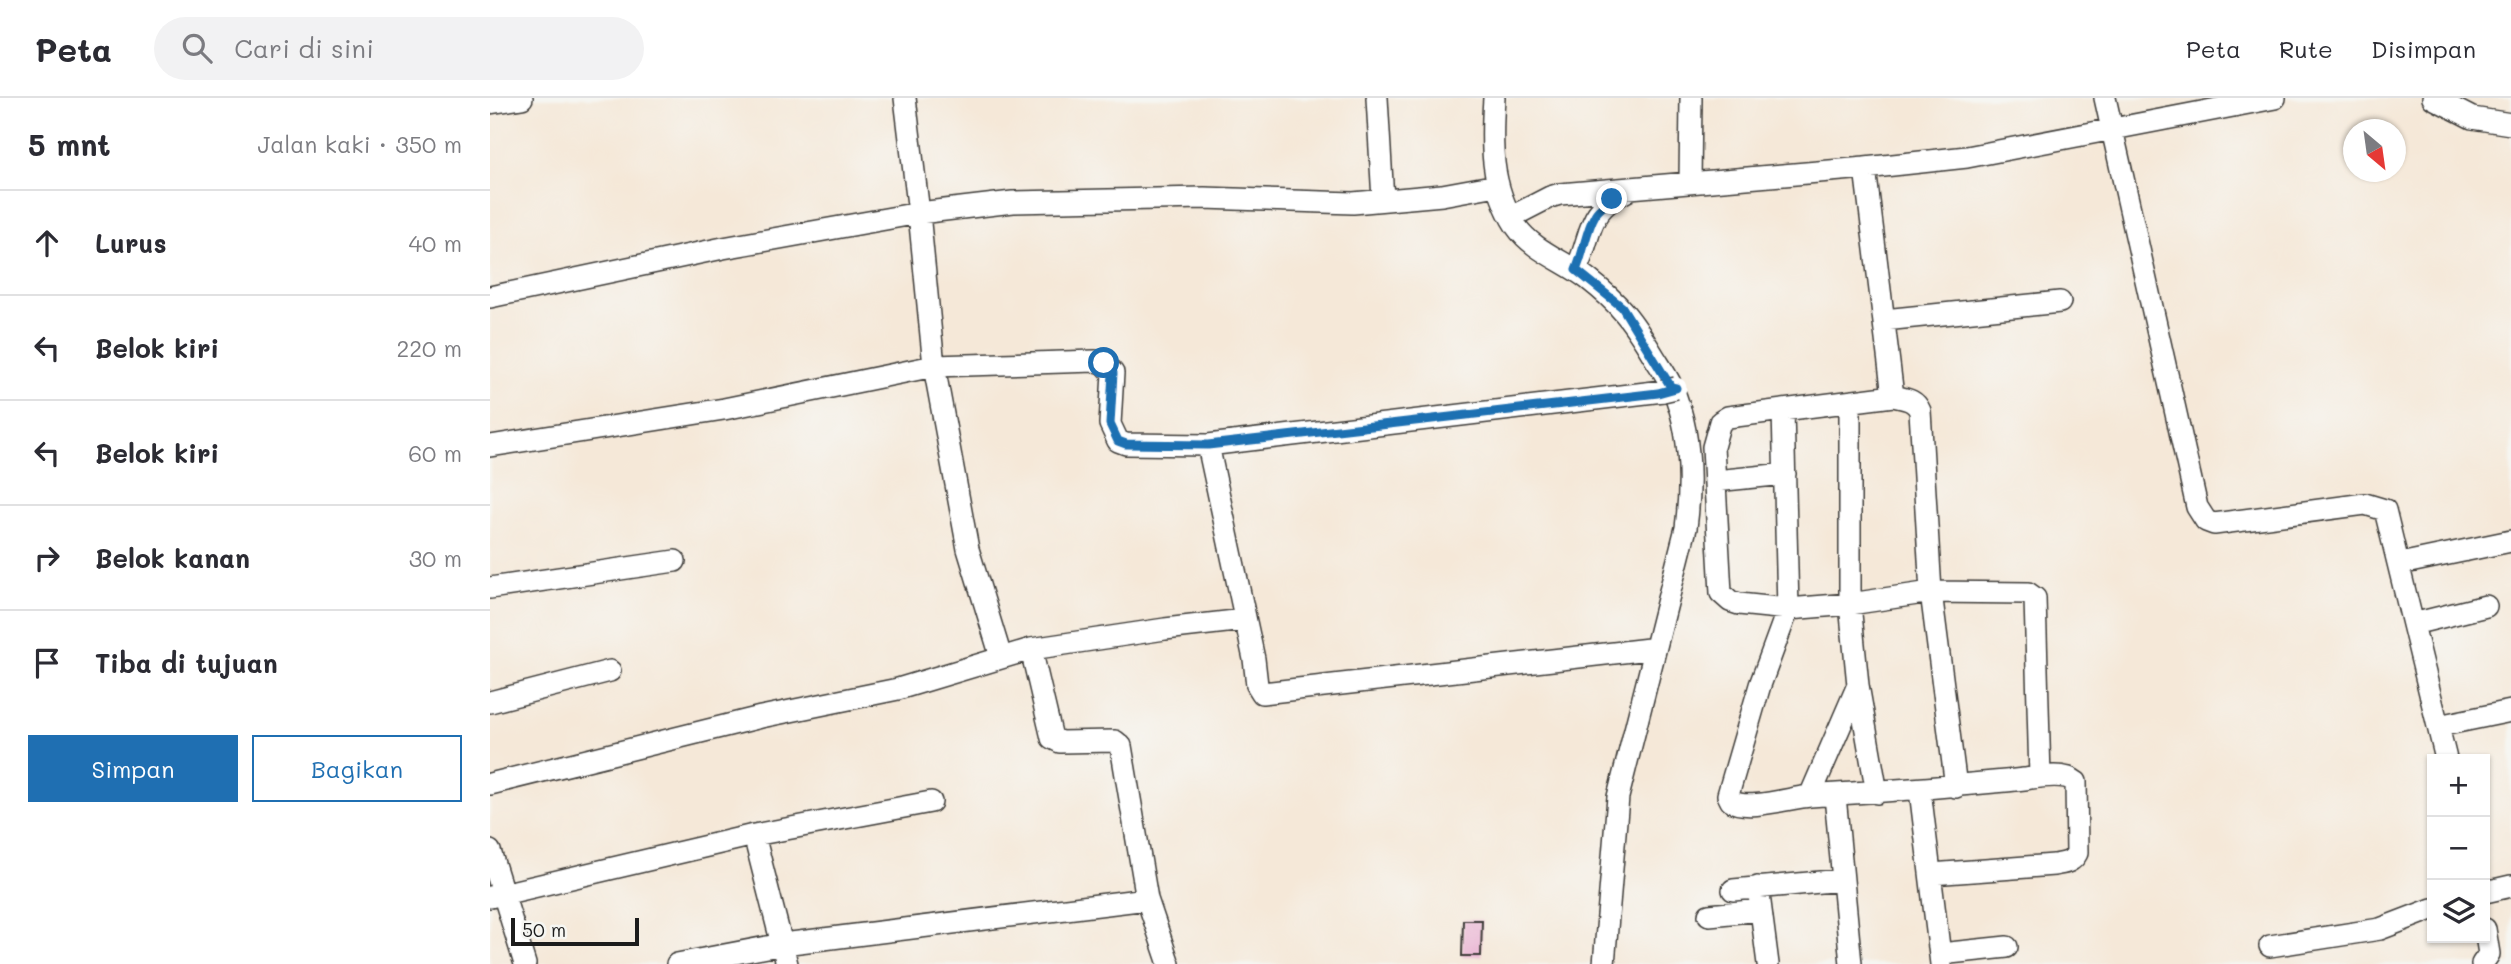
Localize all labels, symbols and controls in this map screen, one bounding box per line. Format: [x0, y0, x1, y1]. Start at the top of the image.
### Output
search box [154, 17, 644, 80]
text: Peta [35, 27, 112, 70]
icon: search [178, 29, 216, 67]
text: Cari di sini [234, 31, 374, 65]
text: Peta [2186, 33, 2241, 64]
text: Rute [2279, 33, 2333, 64]
text: Disimpan [2371, 33, 2476, 64]
north arrow [2343, 119, 2406, 182]
text: 5 mnt [28, 124, 111, 164]
text: Jalan kaki · 350 m [258, 129, 462, 159]
route end [1596, 183, 1627, 214]
icon: ahead [28, 224, 66, 262]
text: Lurus [95, 226, 167, 260]
text: 40 m [409, 228, 462, 258]
icon: left [28, 329, 66, 367]
text: Belok kiri [95, 331, 219, 365]
text: 220 m [396, 333, 462, 363]
route start [1088, 347, 1119, 378]
icon: left [28, 434, 66, 472]
text: Belok kiri [95, 436, 219, 470]
text: 60 m [408, 438, 462, 468]
icon: right [28, 539, 66, 577]
text: Belok kanan [95, 541, 250, 575]
text: 30 m [409, 543, 462, 573]
icon: arrive [28, 644, 66, 682]
text: Tiba di tujuan [95, 646, 278, 680]
button: Simpan [28, 735, 238, 802]
button: Bagikan [252, 735, 462, 802]
map controls [2427, 754, 2490, 943]
button: + [2427, 754, 2490, 817]
button: − [2427, 817, 2490, 880]
button: layers [2427, 880, 2490, 943]
scale bar [511, 915, 639, 947]
text: 50 m [522, 917, 566, 942]

